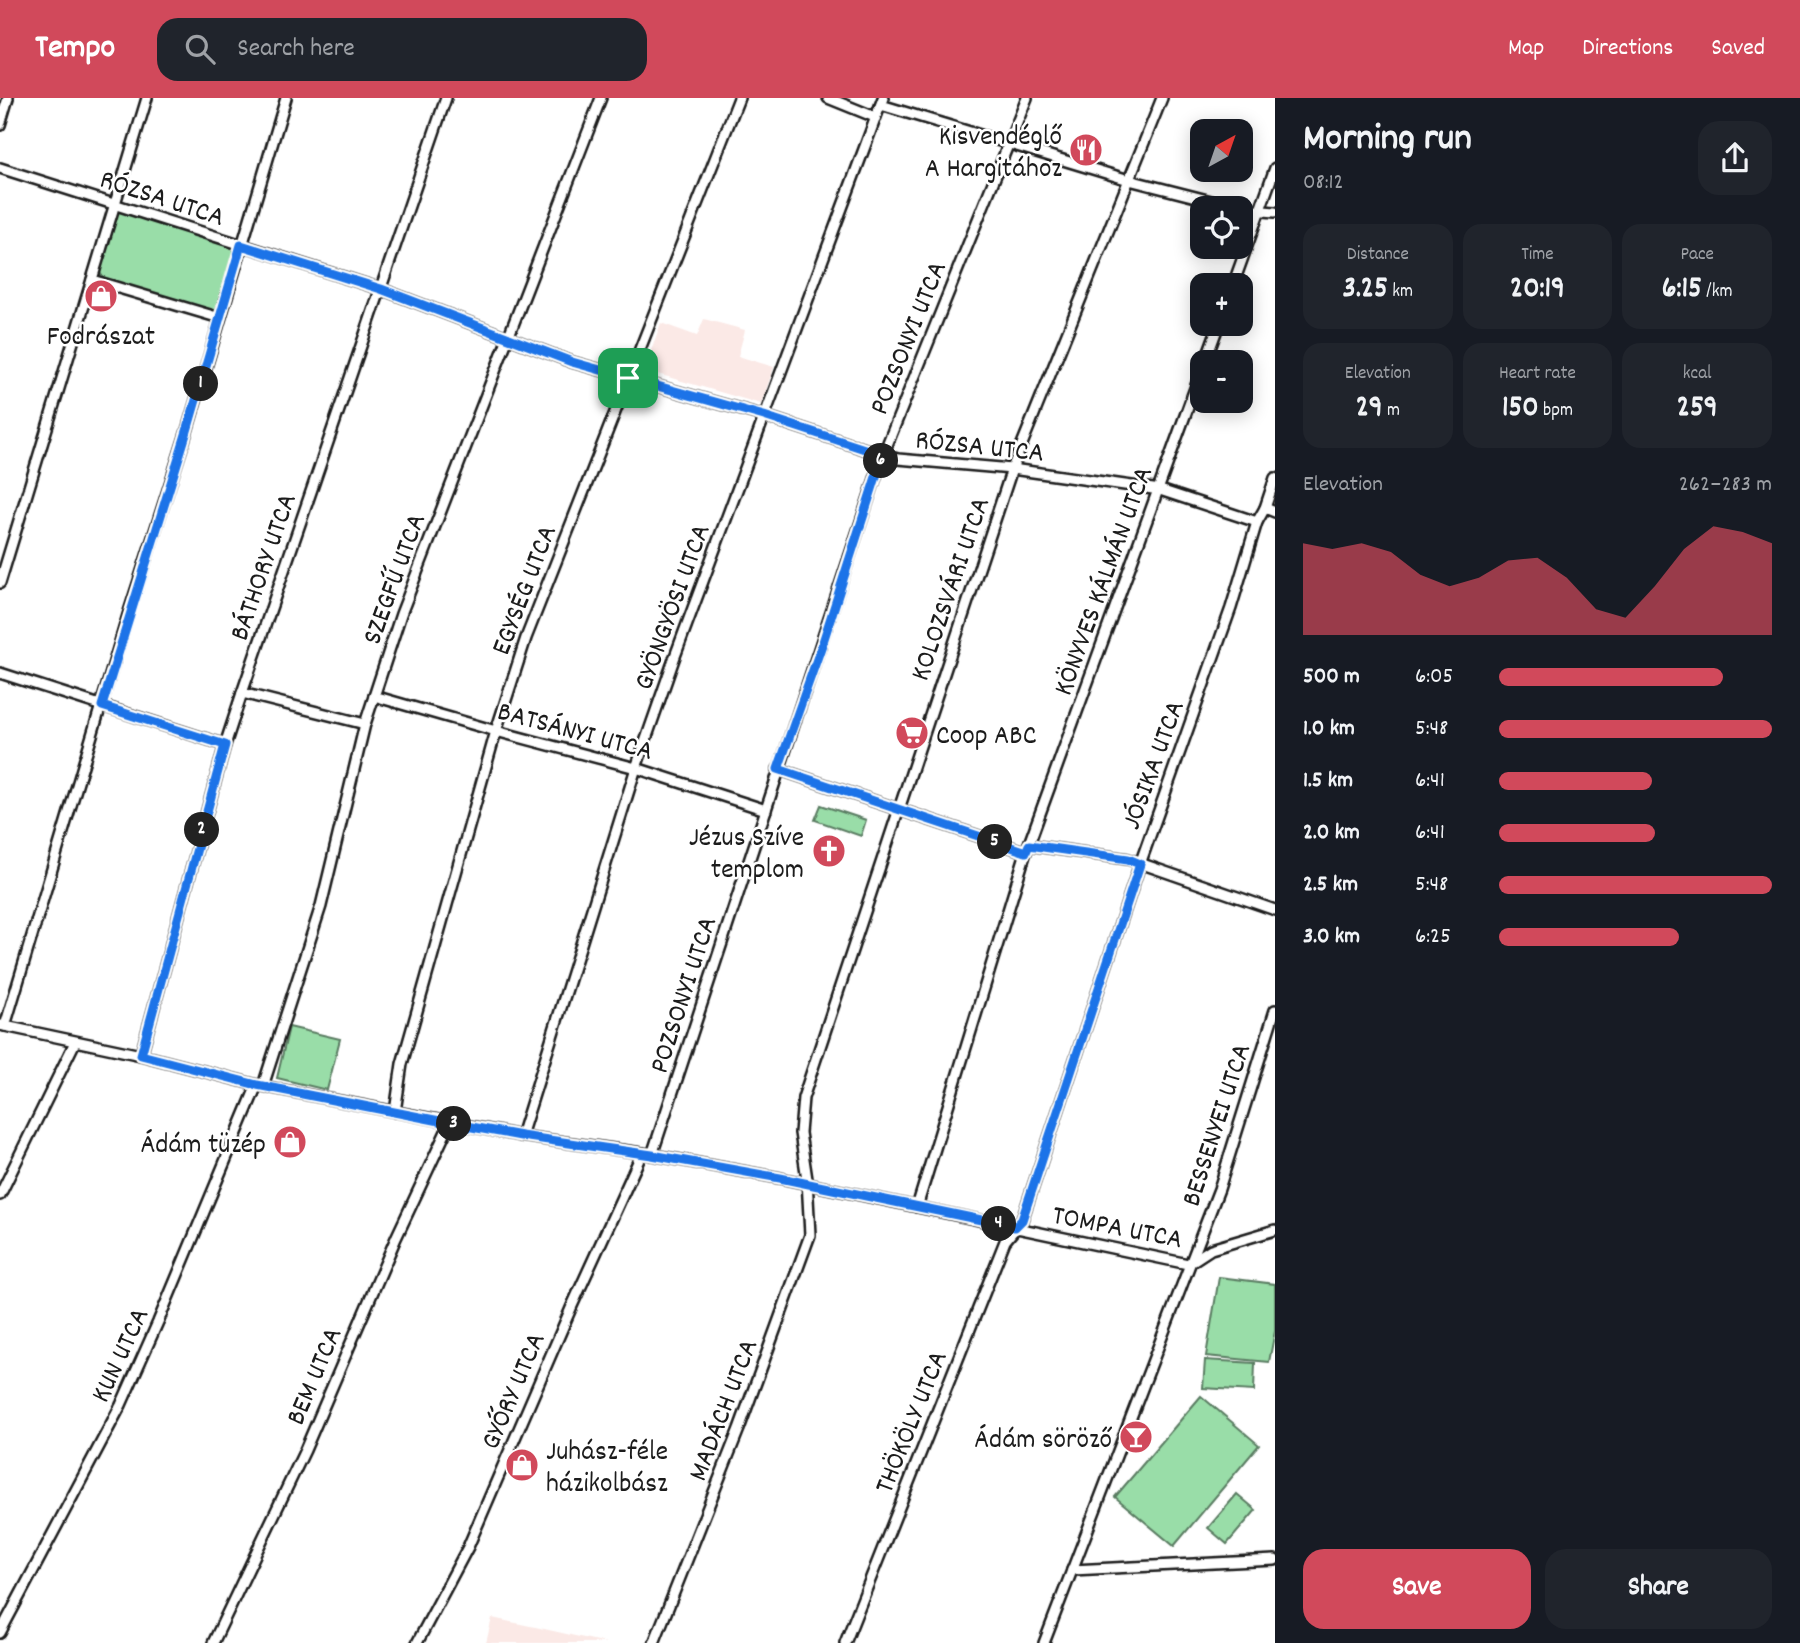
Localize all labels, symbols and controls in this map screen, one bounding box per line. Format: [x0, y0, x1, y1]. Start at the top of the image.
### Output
search box [157, 18, 647, 81]
text: Tempo [35, 26, 115, 73]
icon: search [181, 30, 219, 68]
text: Search here [237, 31, 355, 68]
text: Map [1508, 32, 1544, 66]
text: Directions [1582, 32, 1673, 66]
text: Saved [1711, 32, 1765, 66]
text: Morning run [1303, 113, 1472, 168]
place label: Kisvendéglő A Hargitához [925, 119, 1063, 191]
north arrow [1190, 119, 1253, 182]
map controls [1190, 119, 1253, 413]
button: share [1698, 121, 1772, 195]
restaurant icon: Kisvendéglő A Hargitához [1067, 131, 1105, 169]
street label: RÓZSA UTCA [94, 162, 229, 240]
text: 08:12 [1303, 167, 1344, 200]
button: locate [1190, 196, 1253, 259]
text: Distance [1347, 242, 1409, 269]
text: Time [1521, 242, 1554, 269]
text: Pace [1680, 242, 1714, 269]
street label: POZSONYI UTCA [862, 256, 960, 422]
text: 3.25 [1343, 269, 1388, 312]
text: 20:19 [1510, 269, 1565, 312]
text: 6:15 [1662, 269, 1702, 312]
button: + [1190, 273, 1253, 336]
shop icon: Fodrászat [82, 277, 120, 315]
text: km [1388, 279, 1413, 306]
text: /km [1702, 279, 1733, 306]
place label: Fodrászat [47, 319, 155, 359]
pin [598, 348, 658, 408]
button: − [1190, 350, 1253, 413]
icon: arrive [609, 359, 647, 397]
text: Elevation [1345, 361, 1411, 388]
text: Heart rate [1499, 361, 1576, 388]
text: kcal [1683, 361, 1712, 388]
pin: 1 [184, 366, 218, 402]
text: 1 [198, 370, 203, 397]
text: 29 [1356, 388, 1383, 431]
text: 150 [1502, 388, 1539, 431]
text: 259 [1677, 388, 1718, 431]
text: m [1383, 398, 1400, 425]
text: bpm [1539, 398, 1573, 425]
street label: RÓZSA UTCA [913, 422, 1046, 476]
pin: 6 [864, 444, 898, 478]
text: 6 [876, 447, 885, 474]
street label: KÖNYVES KÁLMÁN UTCA [1046, 462, 1166, 702]
text: Elevation [1303, 469, 1383, 502]
text: 262–283 m [1679, 469, 1772, 502]
street label: BÁTHORY UTCA [222, 489, 310, 647]
street label: KOLOZSVÁRI UTCA [903, 492, 1003, 687]
street label: SZEGFŰ UTCA [354, 509, 439, 651]
street label: GYÖNGYÖSI UTCA [626, 519, 723, 696]
street label: EGYSÉG UTCA [484, 520, 570, 662]
text: 500 m [1303, 661, 1360, 694]
text: 6:05 [1415, 661, 1453, 694]
street label: BATSÁNYI UTCA [492, 694, 657, 774]
street label: JÓSIKA UTCA [1114, 695, 1198, 836]
text: 1.0 km [1303, 713, 1355, 746]
text: 5:48 [1415, 713, 1448, 746]
supermarket icon: Coop ABC [893, 714, 931, 752]
place label: Coop ABC [936, 718, 1037, 758]
text: 1.5 km [1303, 765, 1353, 798]
text: 6:41 [1415, 765, 1445, 798]
pin: 2 [184, 812, 220, 848]
text: 2 [197, 816, 206, 843]
text: 2.0 km [1303, 817, 1360, 850]
text: 6:41 [1415, 817, 1445, 850]
place label: Jézus Szíve templom [689, 820, 804, 892]
pin: 5 [978, 824, 1012, 860]
text: 5 [990, 828, 999, 855]
church icon: Jézus Szíve templom [810, 832, 848, 870]
text: 2.5 km [1303, 869, 1358, 902]
text: 5:48 [1415, 869, 1448, 902]
street label: POZSONYI UTCA [642, 912, 730, 1079]
text: 3.0 km [1303, 921, 1360, 954]
text: 6:25 [1415, 921, 1451, 954]
street label: BESSENYEI UTCA [1174, 1039, 1264, 1212]
pin: 3 [436, 1107, 472, 1142]
text: 3 [449, 1110, 458, 1137]
shop icon: Ádám tüzép [271, 1123, 309, 1161]
place label: Ádám tüzép [141, 1127, 266, 1167]
street label: TOMPA UTCA [1048, 1198, 1186, 1262]
pin: 4 [982, 1206, 1016, 1242]
text: 4 [995, 1210, 1002, 1237]
street label: KUN UTCA [83, 1302, 162, 1410]
street label: BEM UTCA [278, 1322, 355, 1432]
street label: GYŐRY UTCA [473, 1327, 558, 1457]
street label: MADÁCH UTCA [680, 1334, 771, 1488]
street label: THÖKÖLY UTCA [867, 1345, 960, 1500]
bar icon: Ádám söröző [1117, 1418, 1155, 1456]
place label: Ádám söröző [975, 1422, 1113, 1462]
place label: Juhász-féle házikolbász [546, 1434, 668, 1506]
shop icon: Juhász-féle házikolbász [503, 1446, 541, 1484]
button: Save [1303, 1549, 1531, 1629]
button: Share [1545, 1549, 1772, 1629]

